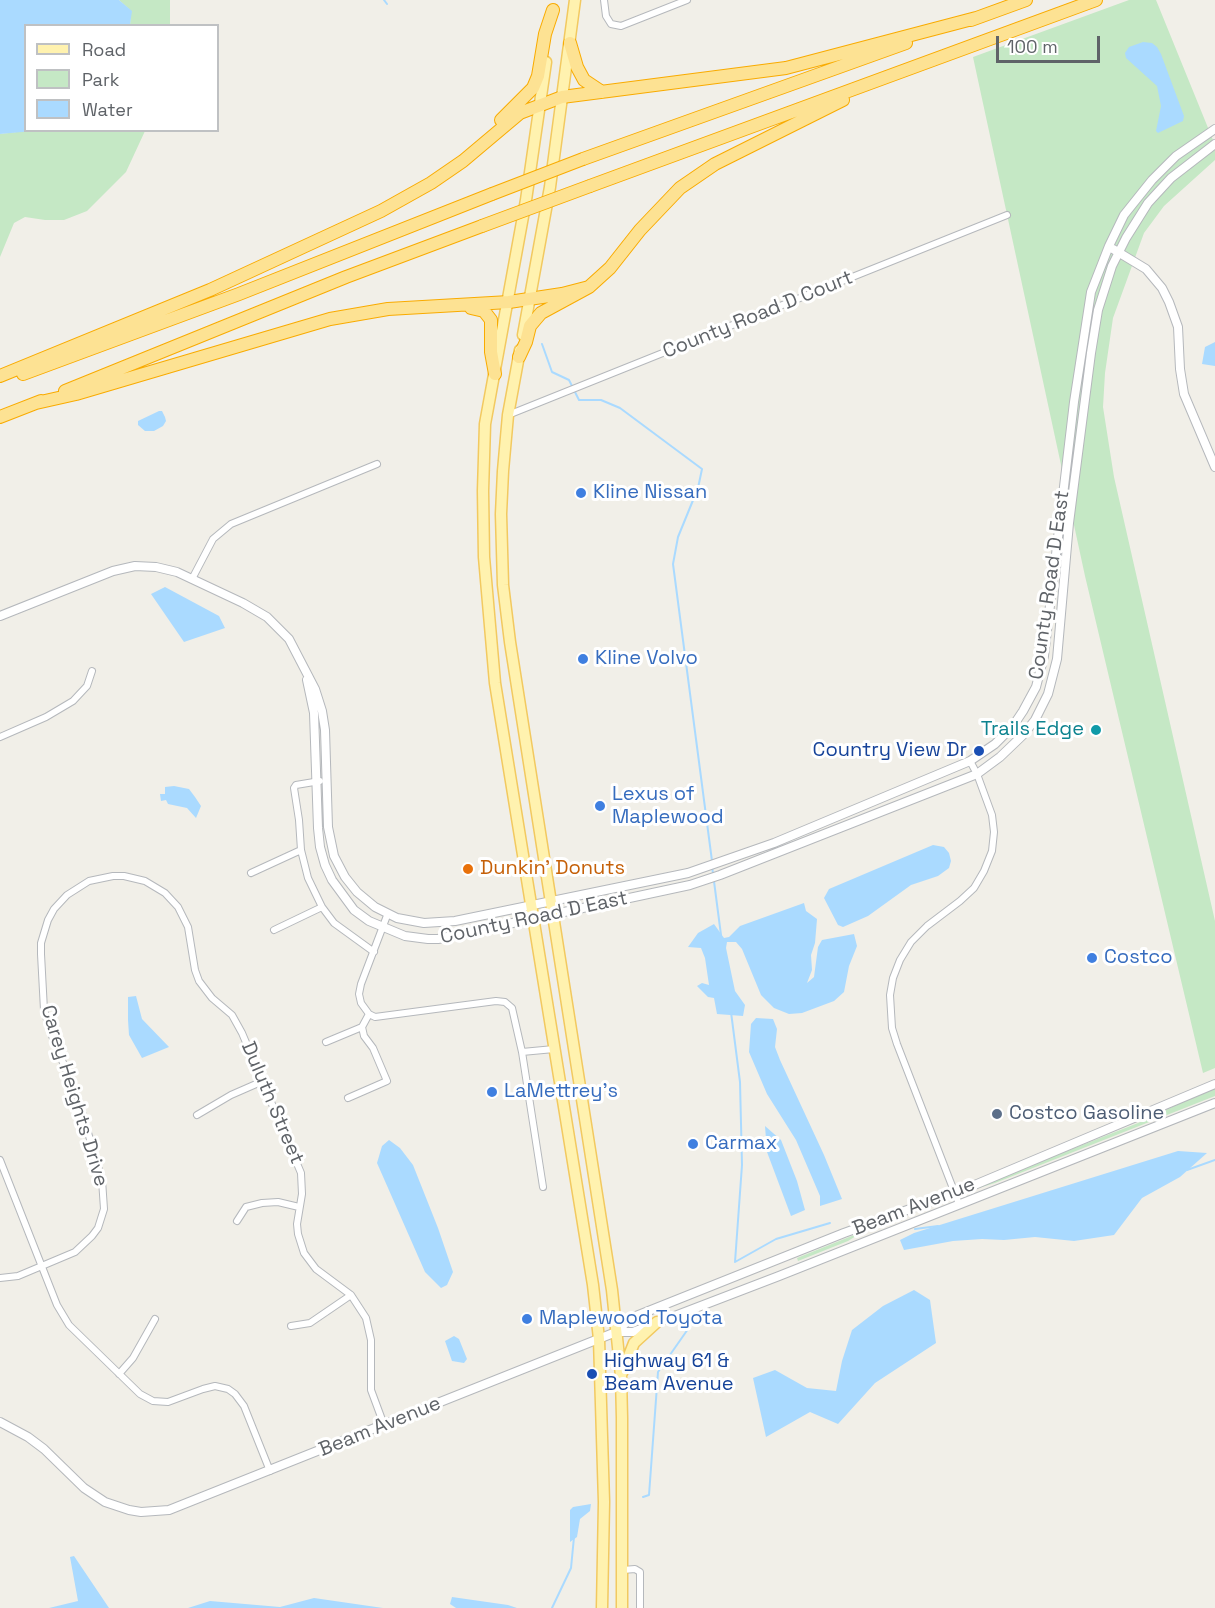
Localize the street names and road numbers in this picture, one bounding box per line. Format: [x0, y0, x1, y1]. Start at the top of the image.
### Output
street label: County Road D Court [659, 266, 857, 364]
street label: County Road D East [1025, 489, 1075, 681]
street label: County Road D East [438, 886, 630, 950]
street label: Carey Heights Drive [35, 1002, 113, 1190]
street label: Duluth Street [235, 1038, 309, 1168]
street label: Beam Avenue [849, 1173, 979, 1241]
street label: Beam Avenue [315, 1392, 445, 1462]

